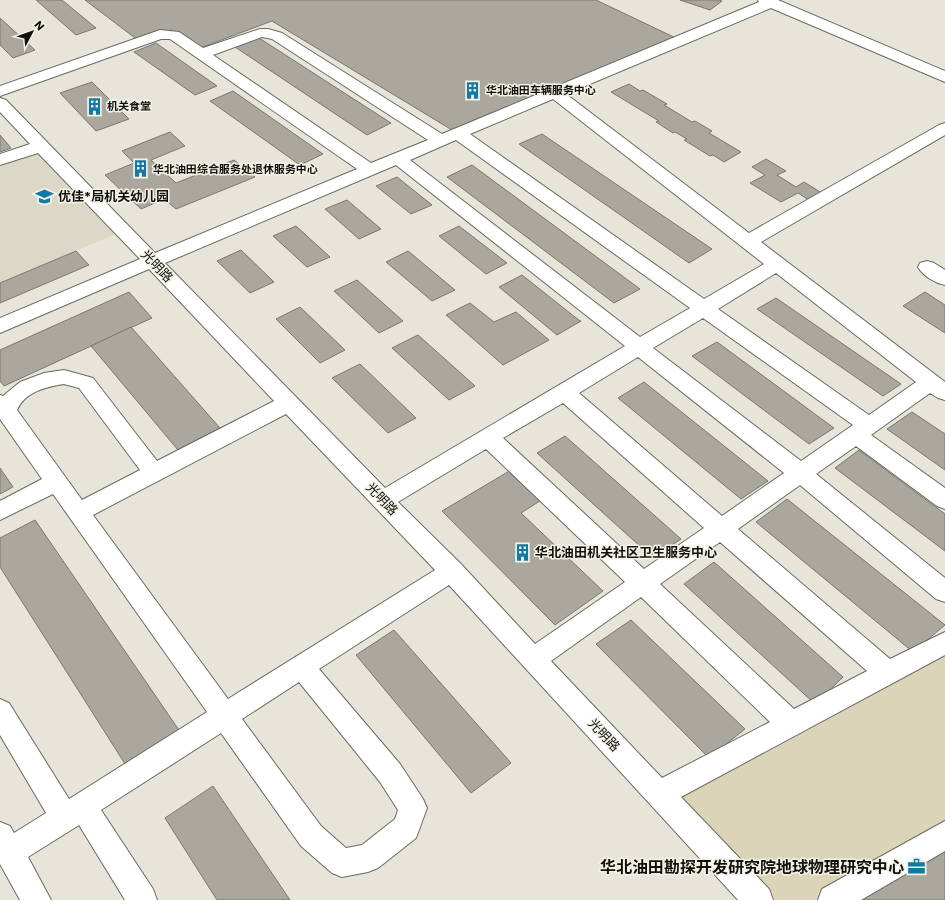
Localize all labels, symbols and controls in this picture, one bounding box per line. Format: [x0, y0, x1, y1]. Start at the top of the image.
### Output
north arrow [12, 12, 52, 52]
text: N [31, 17, 48, 34]
building icon: 华北油田车辆服务中心 [463, 80, 483, 100]
place label: 华北油田车辆服务中心 [486, 82, 596, 98]
building icon: 机关食堂 [84, 96, 104, 116]
place label: 机关食堂 [107, 98, 151, 114]
building icon: 华北油田综合服务处退休服务中心 [130, 159, 150, 179]
place label: 华北油田综合服务处退休服务中心 [153, 161, 318, 177]
school or university icon: 优佳*局机关幼儿园 [35, 186, 55, 206]
place label: 优佳*局机关幼儿园 [58, 187, 169, 206]
street label: 光明路 [137, 245, 177, 287]
street label: 光明路 [362, 478, 402, 520]
building icon: 华北油田机关社区卫生服务中心 [512, 542, 532, 562]
place label: 华北油田机关社区卫生服务中心 [535, 543, 717, 562]
street label: 光明路 [584, 714, 624, 756]
place label: 华北油田勘探开发研究院地球物理研究中心 [600, 856, 904, 879]
office icon: 华北油田勘探开发研究院地球物理研究中心 [907, 857, 927, 877]

